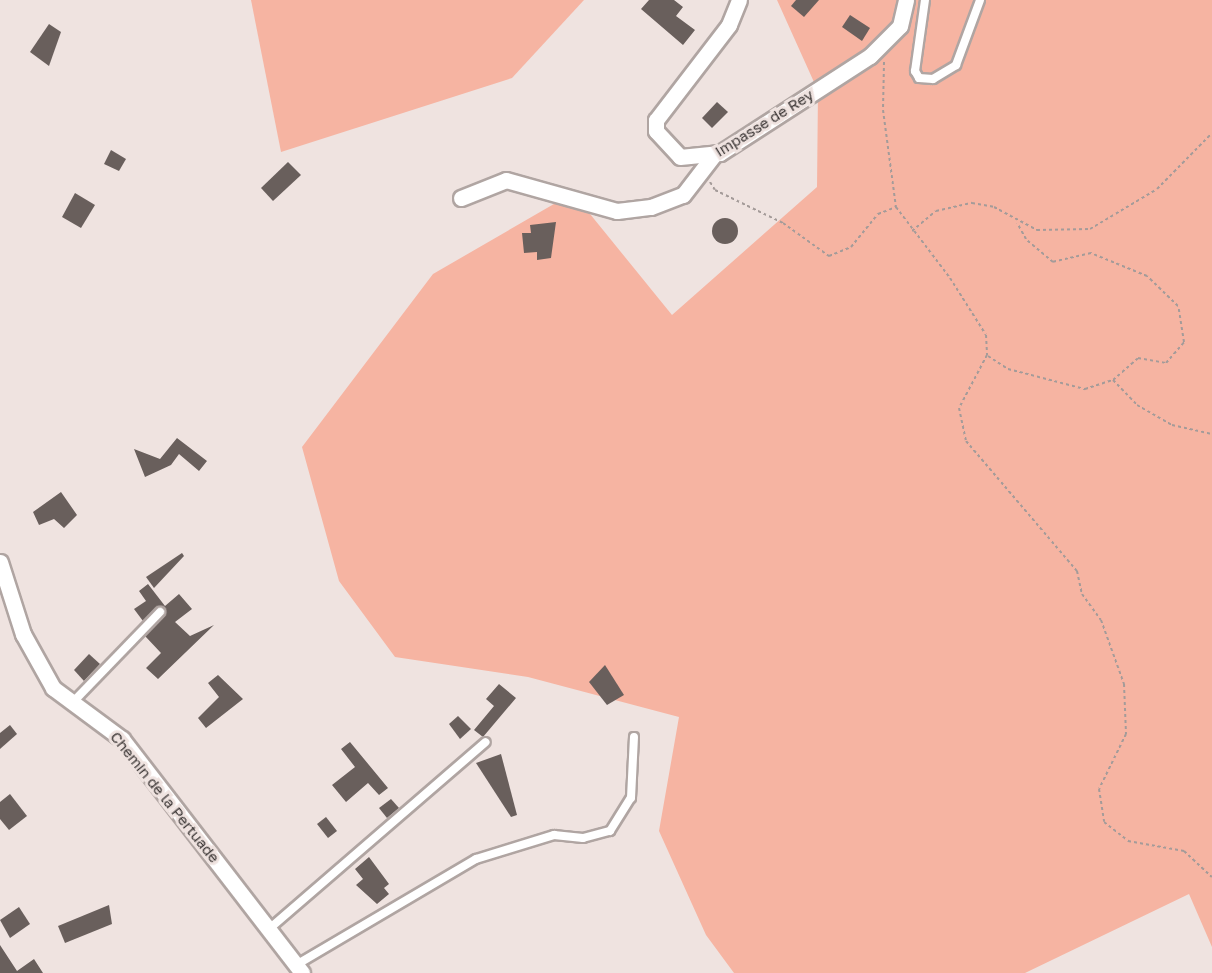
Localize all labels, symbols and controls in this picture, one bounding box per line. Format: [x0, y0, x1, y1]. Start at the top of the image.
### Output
street label: Impasse de Rey [712, 86, 816, 160]
street label: Chemin de la Pertuade [107, 728, 223, 866]

